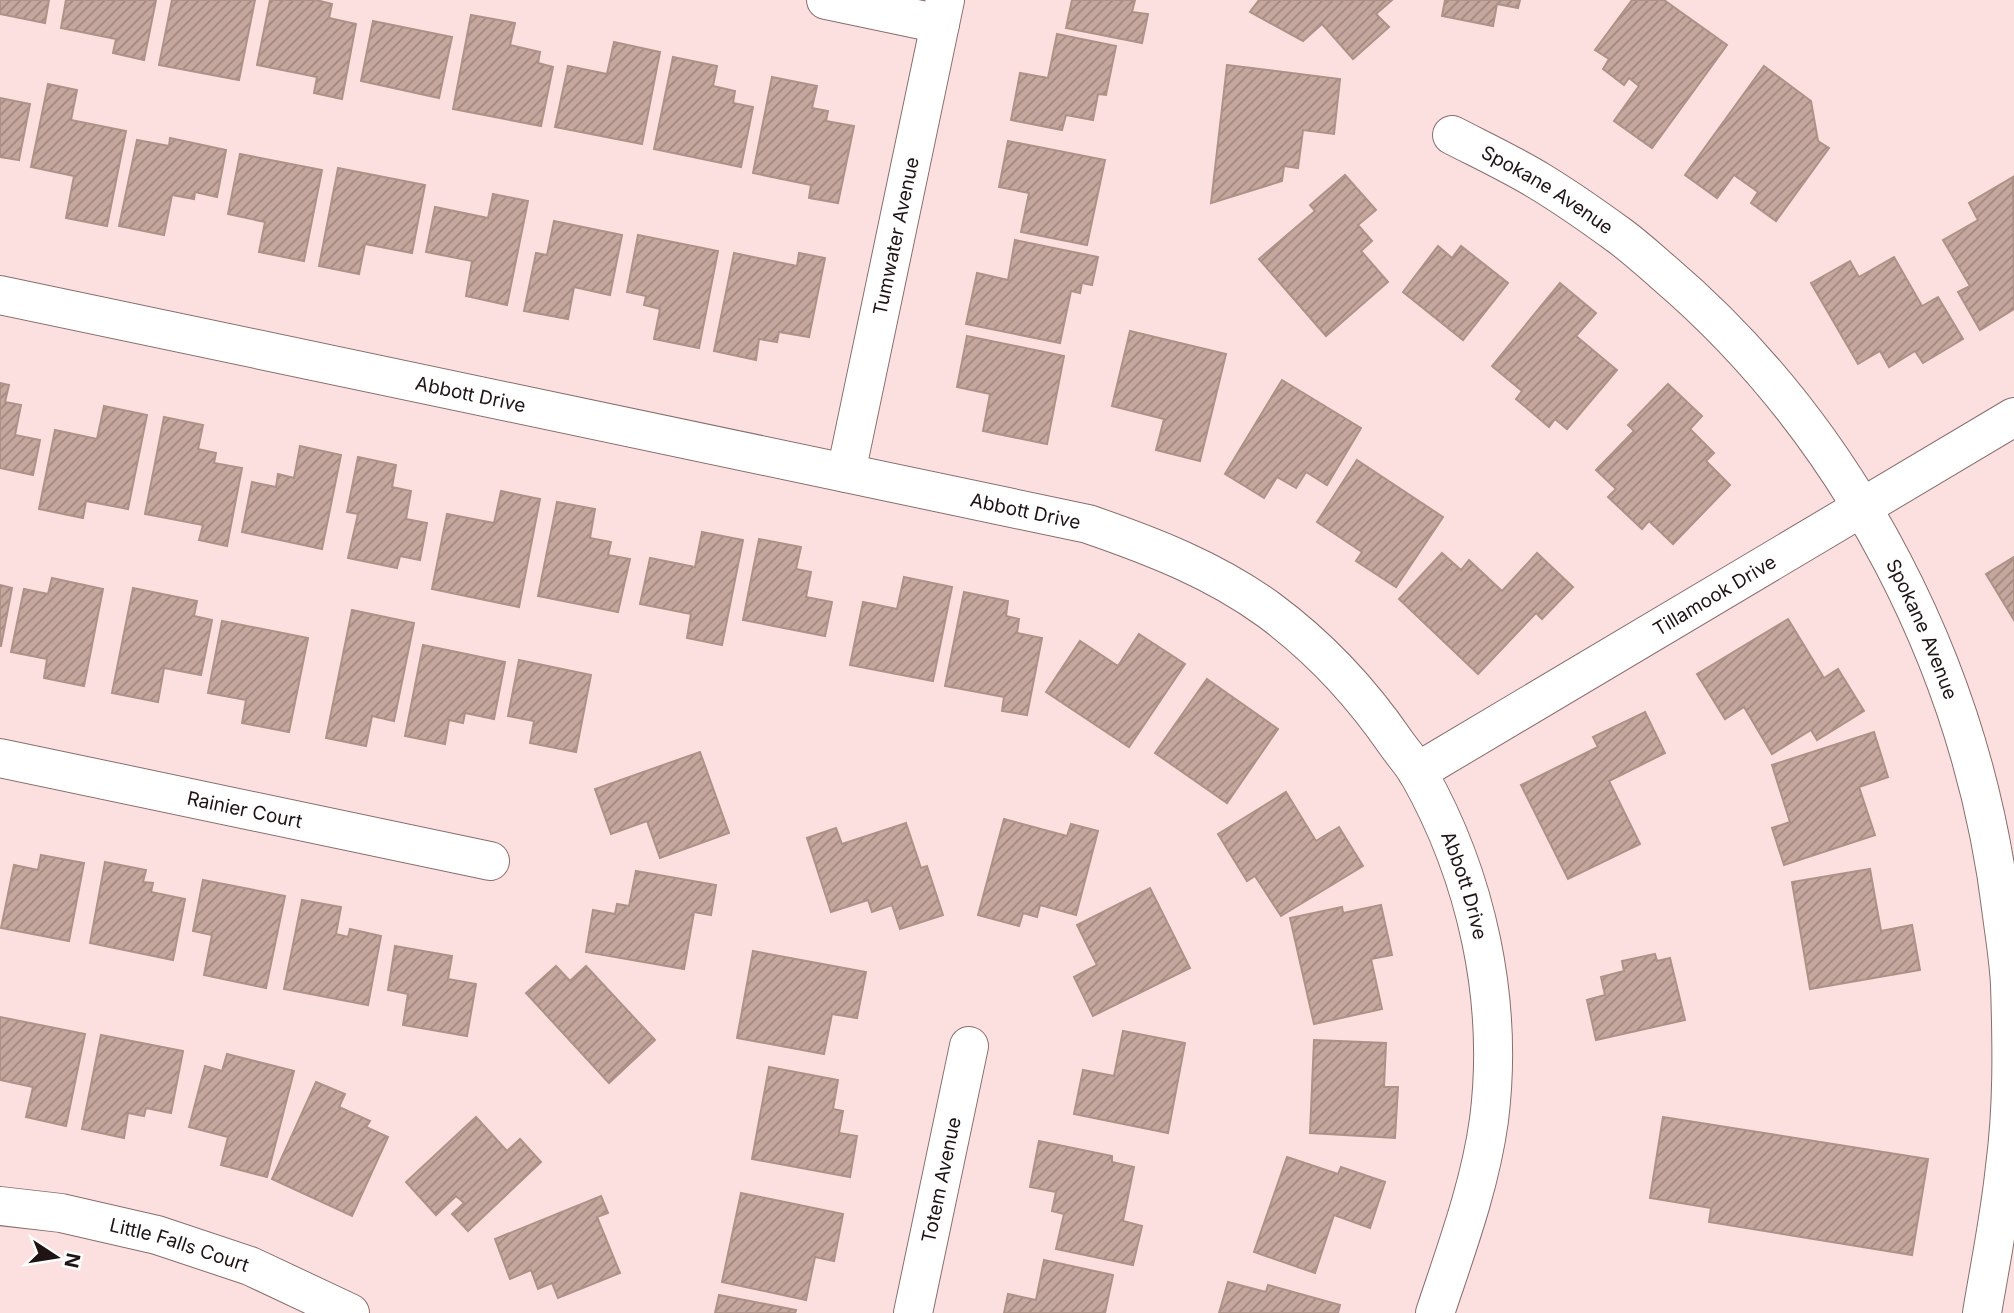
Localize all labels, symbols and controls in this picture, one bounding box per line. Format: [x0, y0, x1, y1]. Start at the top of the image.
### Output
street label: Spokane Avenue [1478, 140, 1618, 239]
street label: Tumwater Avenue [868, 155, 923, 317]
street label: Abbott Drive [413, 371, 528, 417]
street label: Abbott Drive [968, 488, 1083, 534]
street label: Tillamook Drive [1649, 550, 1780, 641]
street label: Spokane Avenue [1881, 555, 1963, 702]
street label: Rainier Court [185, 786, 304, 833]
street label: Abbott Drive [1437, 828, 1492, 942]
street label: Totem Avenue [917, 1115, 965, 1245]
street label: Little Falls Court [107, 1213, 252, 1276]
north arrow [21, 1222, 91, 1292]
text: N [59, 1251, 85, 1270]

